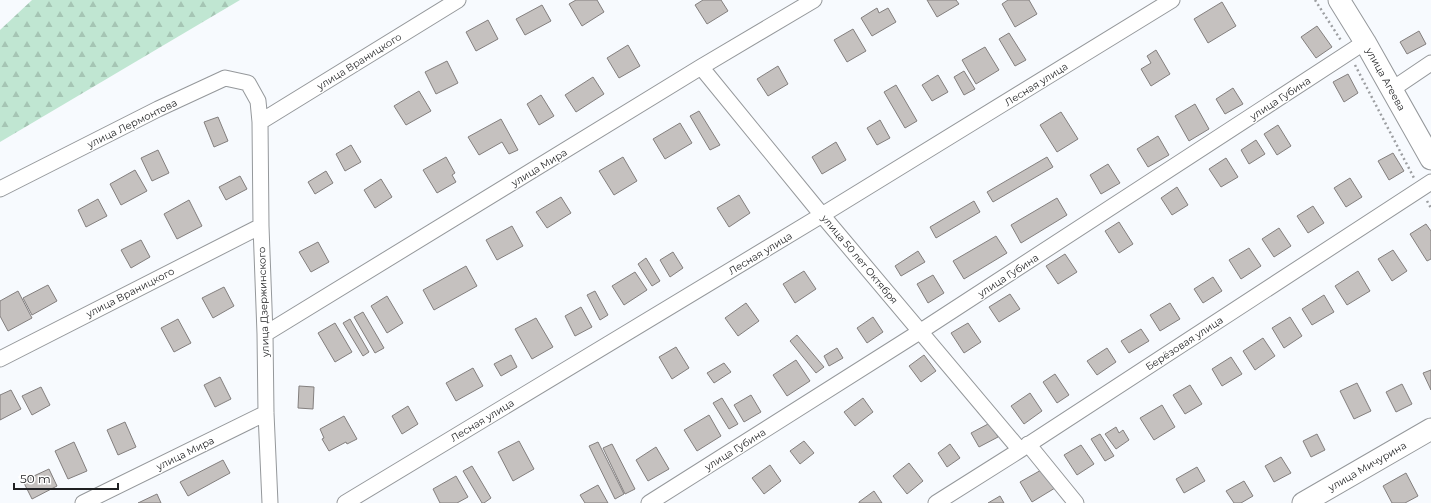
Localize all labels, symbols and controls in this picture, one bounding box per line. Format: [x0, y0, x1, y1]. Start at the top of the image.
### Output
street label: улица Враницкого [314, 30, 404, 93]
street label: улица Агеева [1362, 45, 1408, 113]
street label: Лесная улица [1002, 60, 1070, 109]
street label: улица Губина [1247, 74, 1313, 123]
street label: улица Лермонтова [84, 96, 179, 151]
street label: улица Мира [508, 146, 570, 190]
street label: улица 50 лет Октября [818, 211, 901, 307]
street label: Лесная улица [726, 229, 795, 278]
street label: улица Дзержинского [255, 247, 272, 358]
street label: улица Губина [975, 251, 1041, 300]
street label: улица Враницкого [83, 265, 177, 321]
street label: Берёзовая улица [1143, 313, 1226, 373]
street label: Лесная улица [448, 396, 517, 445]
street label: улица Губина [701, 425, 768, 474]
street label: улица Мира [153, 434, 216, 474]
street label: улица Мичурина [1325, 439, 1409, 495]
scale bar [14, 465, 118, 491]
text: 50 m [20, 471, 51, 486]

